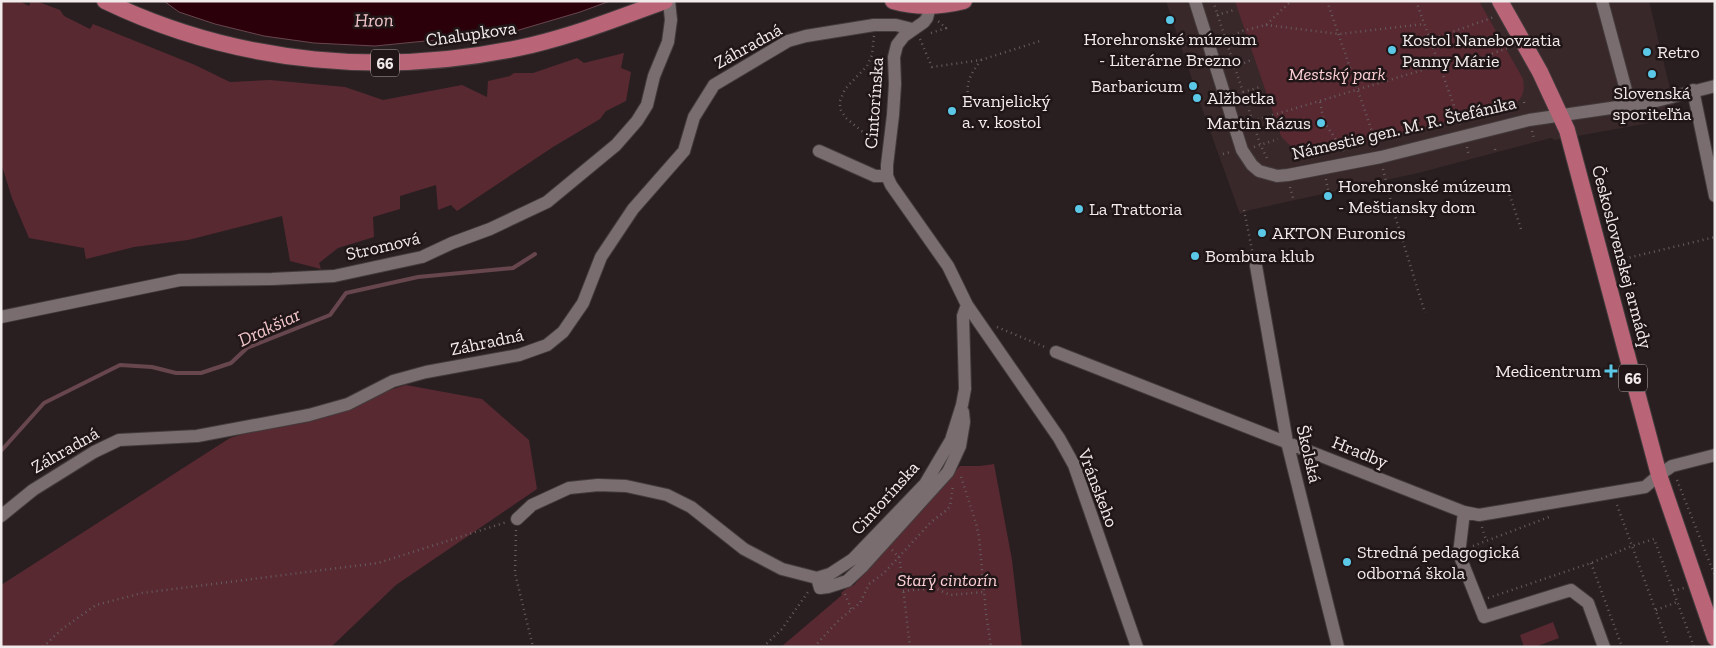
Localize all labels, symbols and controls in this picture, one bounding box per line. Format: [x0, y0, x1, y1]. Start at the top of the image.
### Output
water label: Hron [354, 8, 394, 32]
marker: Horehronské múzeum - Literárne Brezno [1164, 14, 1176, 26]
street label: Chalupkova [424, 17, 518, 51]
street label: Záhradná [710, 18, 786, 74]
place label: Horehronské múzeum - Literárne Brezno [1083, 28, 1257, 71]
place label: Kostol Nanebovzatia Panny Márie [1402, 29, 1561, 72]
place label: Retro [1657, 41, 1700, 63]
marker: Kostol Nanebovzatia Panny Márie [1386, 44, 1398, 56]
marker: Retro [1641, 46, 1653, 58]
road number: 66 [371, 49, 399, 76]
street label: Cintorínska [860, 56, 888, 150]
park label: Mestský park [1288, 63, 1386, 85]
marker: Slovenská sporiteľňa [1646, 68, 1658, 80]
place label: Barbaricum [1091, 75, 1183, 97]
marker: Barbaricum [1187, 80, 1199, 92]
place label: Slovenská sporiteľňa [1613, 82, 1692, 125]
place label: Alžbetka [1207, 87, 1275, 109]
place label: Evanjelický a. v. kostol [962, 90, 1051, 133]
street label: Námestie gen. M. R. Štefánika [1290, 91, 1519, 165]
marker: Alžbetka [1191, 92, 1203, 104]
marker: Evanjelický a. v. kostol [946, 105, 958, 117]
place label: Martin Rázus [1207, 112, 1311, 134]
marker: Martin Rázus [1315, 117, 1327, 129]
street label: Československej armády [1587, 163, 1657, 352]
place label: Horehronské múzeum - Meštiansky dom [1338, 175, 1512, 218]
marker: Horehronské múzeum - Meštiansky dom [1322, 190, 1334, 202]
place label: La Trattoria [1089, 198, 1183, 220]
marker: La Trattoria [1073, 203, 1085, 215]
place label: AKTON Euronics [1272, 222, 1406, 244]
street label: Stromová [344, 227, 423, 265]
marker: AKTON Euronics [1256, 227, 1268, 239]
place label: Bombura klub [1205, 245, 1315, 267]
marker: Bombura klub [1189, 250, 1201, 262]
water label: Drakšiar [234, 302, 304, 351]
street label: Záhradná [448, 323, 526, 360]
place label: Medicentrum [1495, 360, 1601, 382]
road number: 66 [1619, 364, 1647, 392]
marker: Medicentrum [1605, 365, 1617, 377]
street label: Záhradná [27, 422, 103, 478]
street label: Školská [1292, 423, 1326, 485]
street label: Hradby [1329, 431, 1392, 473]
street label: Vránskeho [1073, 445, 1123, 530]
street label: Cintorínska [846, 456, 924, 539]
place label: Stredná pedagogická odborná škola [1357, 541, 1520, 584]
marker: Stredná pedagogická odborná škola [1341, 556, 1353, 568]
park label: Starý cintorín [897, 569, 997, 591]

